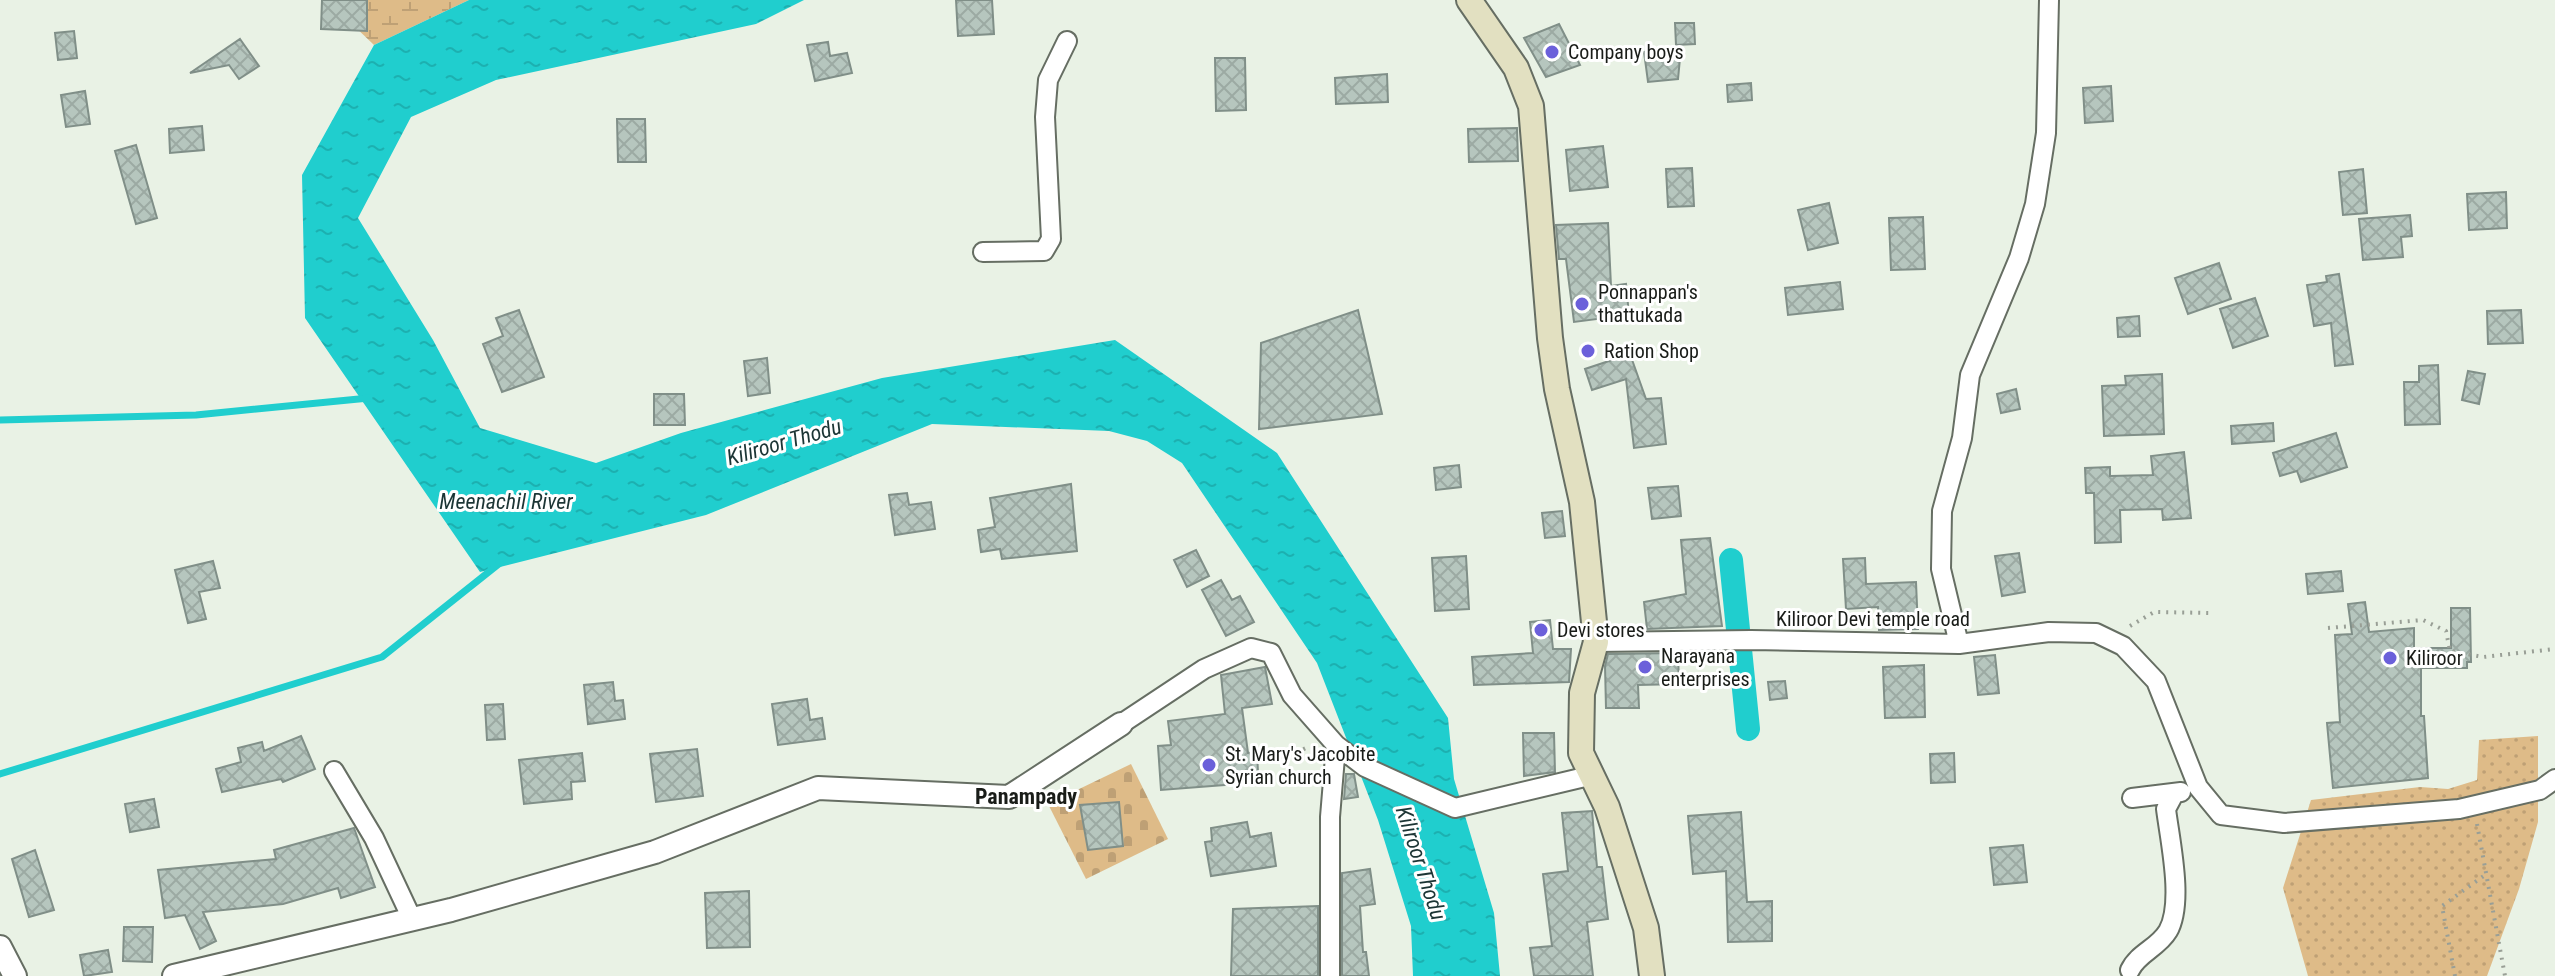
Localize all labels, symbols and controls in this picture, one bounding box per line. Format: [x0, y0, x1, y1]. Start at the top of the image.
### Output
place label: Company boys [1568, 40, 1684, 64]
marker: Company boys [1543, 43, 1561, 61]
place label: Ponnappan's thattukada [1598, 280, 1698, 327]
marker: Ponnappan's thattukada [1573, 295, 1591, 313]
place label: Ration Shop [1604, 339, 1699, 363]
marker: Ration Shop [1579, 342, 1597, 360]
water label: Kiliroor Thodu [724, 414, 844, 470]
water label: Meenachil River [439, 489, 573, 514]
street label: Kiliroor Devi temple road [1776, 607, 1970, 631]
place label: Devi stores [1557, 618, 1645, 642]
marker: Devi stores [1532, 621, 1550, 639]
place label: Narayana enterprises [1661, 644, 1750, 691]
place label: Kiliroor [2406, 646, 2463, 670]
marker: Kiliroor [2381, 649, 2399, 667]
marker: Narayana enterprises [1636, 658, 1654, 676]
place label: St. Mary's Jacobite Syrian church [1225, 742, 1375, 789]
marker: St. Mary's Jacobite Syrian church [1200, 756, 1218, 774]
district label: Panampady [975, 784, 1077, 809]
water label: Kiliroor Thodu [1391, 803, 1451, 923]

